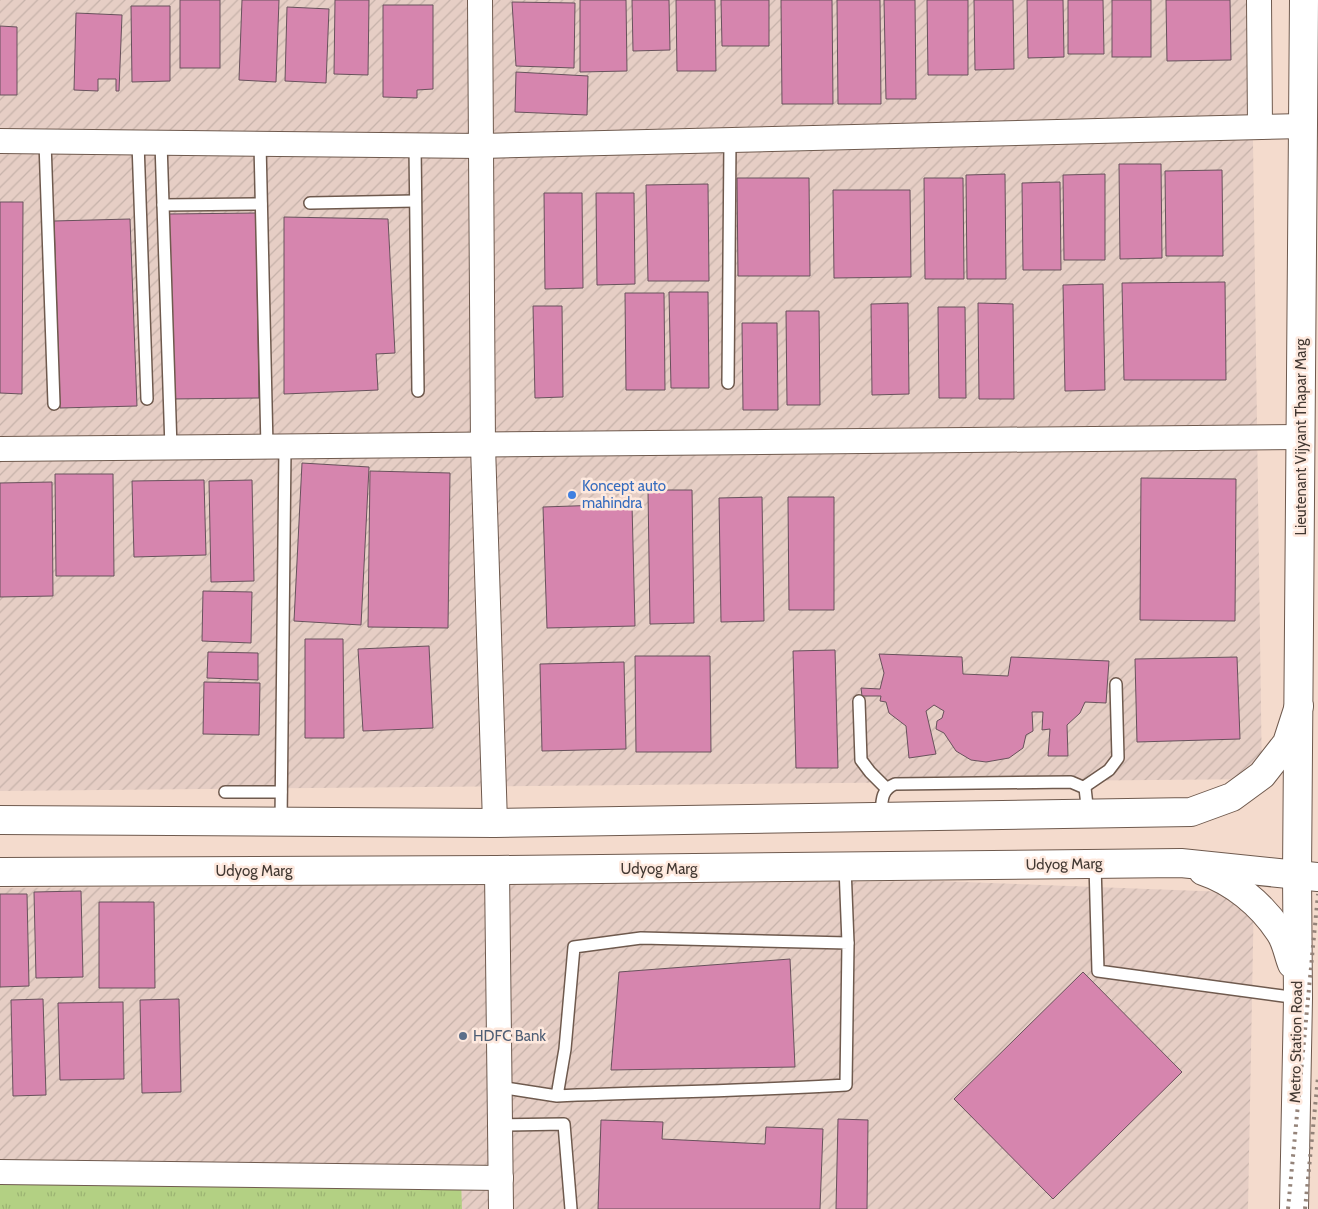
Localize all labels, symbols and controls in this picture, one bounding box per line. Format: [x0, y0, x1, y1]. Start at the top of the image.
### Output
street label: Lieutenant Vijyant Thapar Marg [1292, 338, 1310, 536]
place label: Koncept auto mahindra [582, 477, 666, 512]
marker: Koncept auto mahindra [566, 489, 578, 501]
street label: Udyog Marg [1025, 854, 1103, 874]
street label: Udyog Marg [621, 860, 698, 878]
street label: Udyog Marg [216, 862, 293, 880]
street label: Metro Station Road [1286, 981, 1306, 1103]
place label: HDFC Bank [473, 1027, 546, 1045]
marker: HDFC Bank [457, 1030, 469, 1042]

